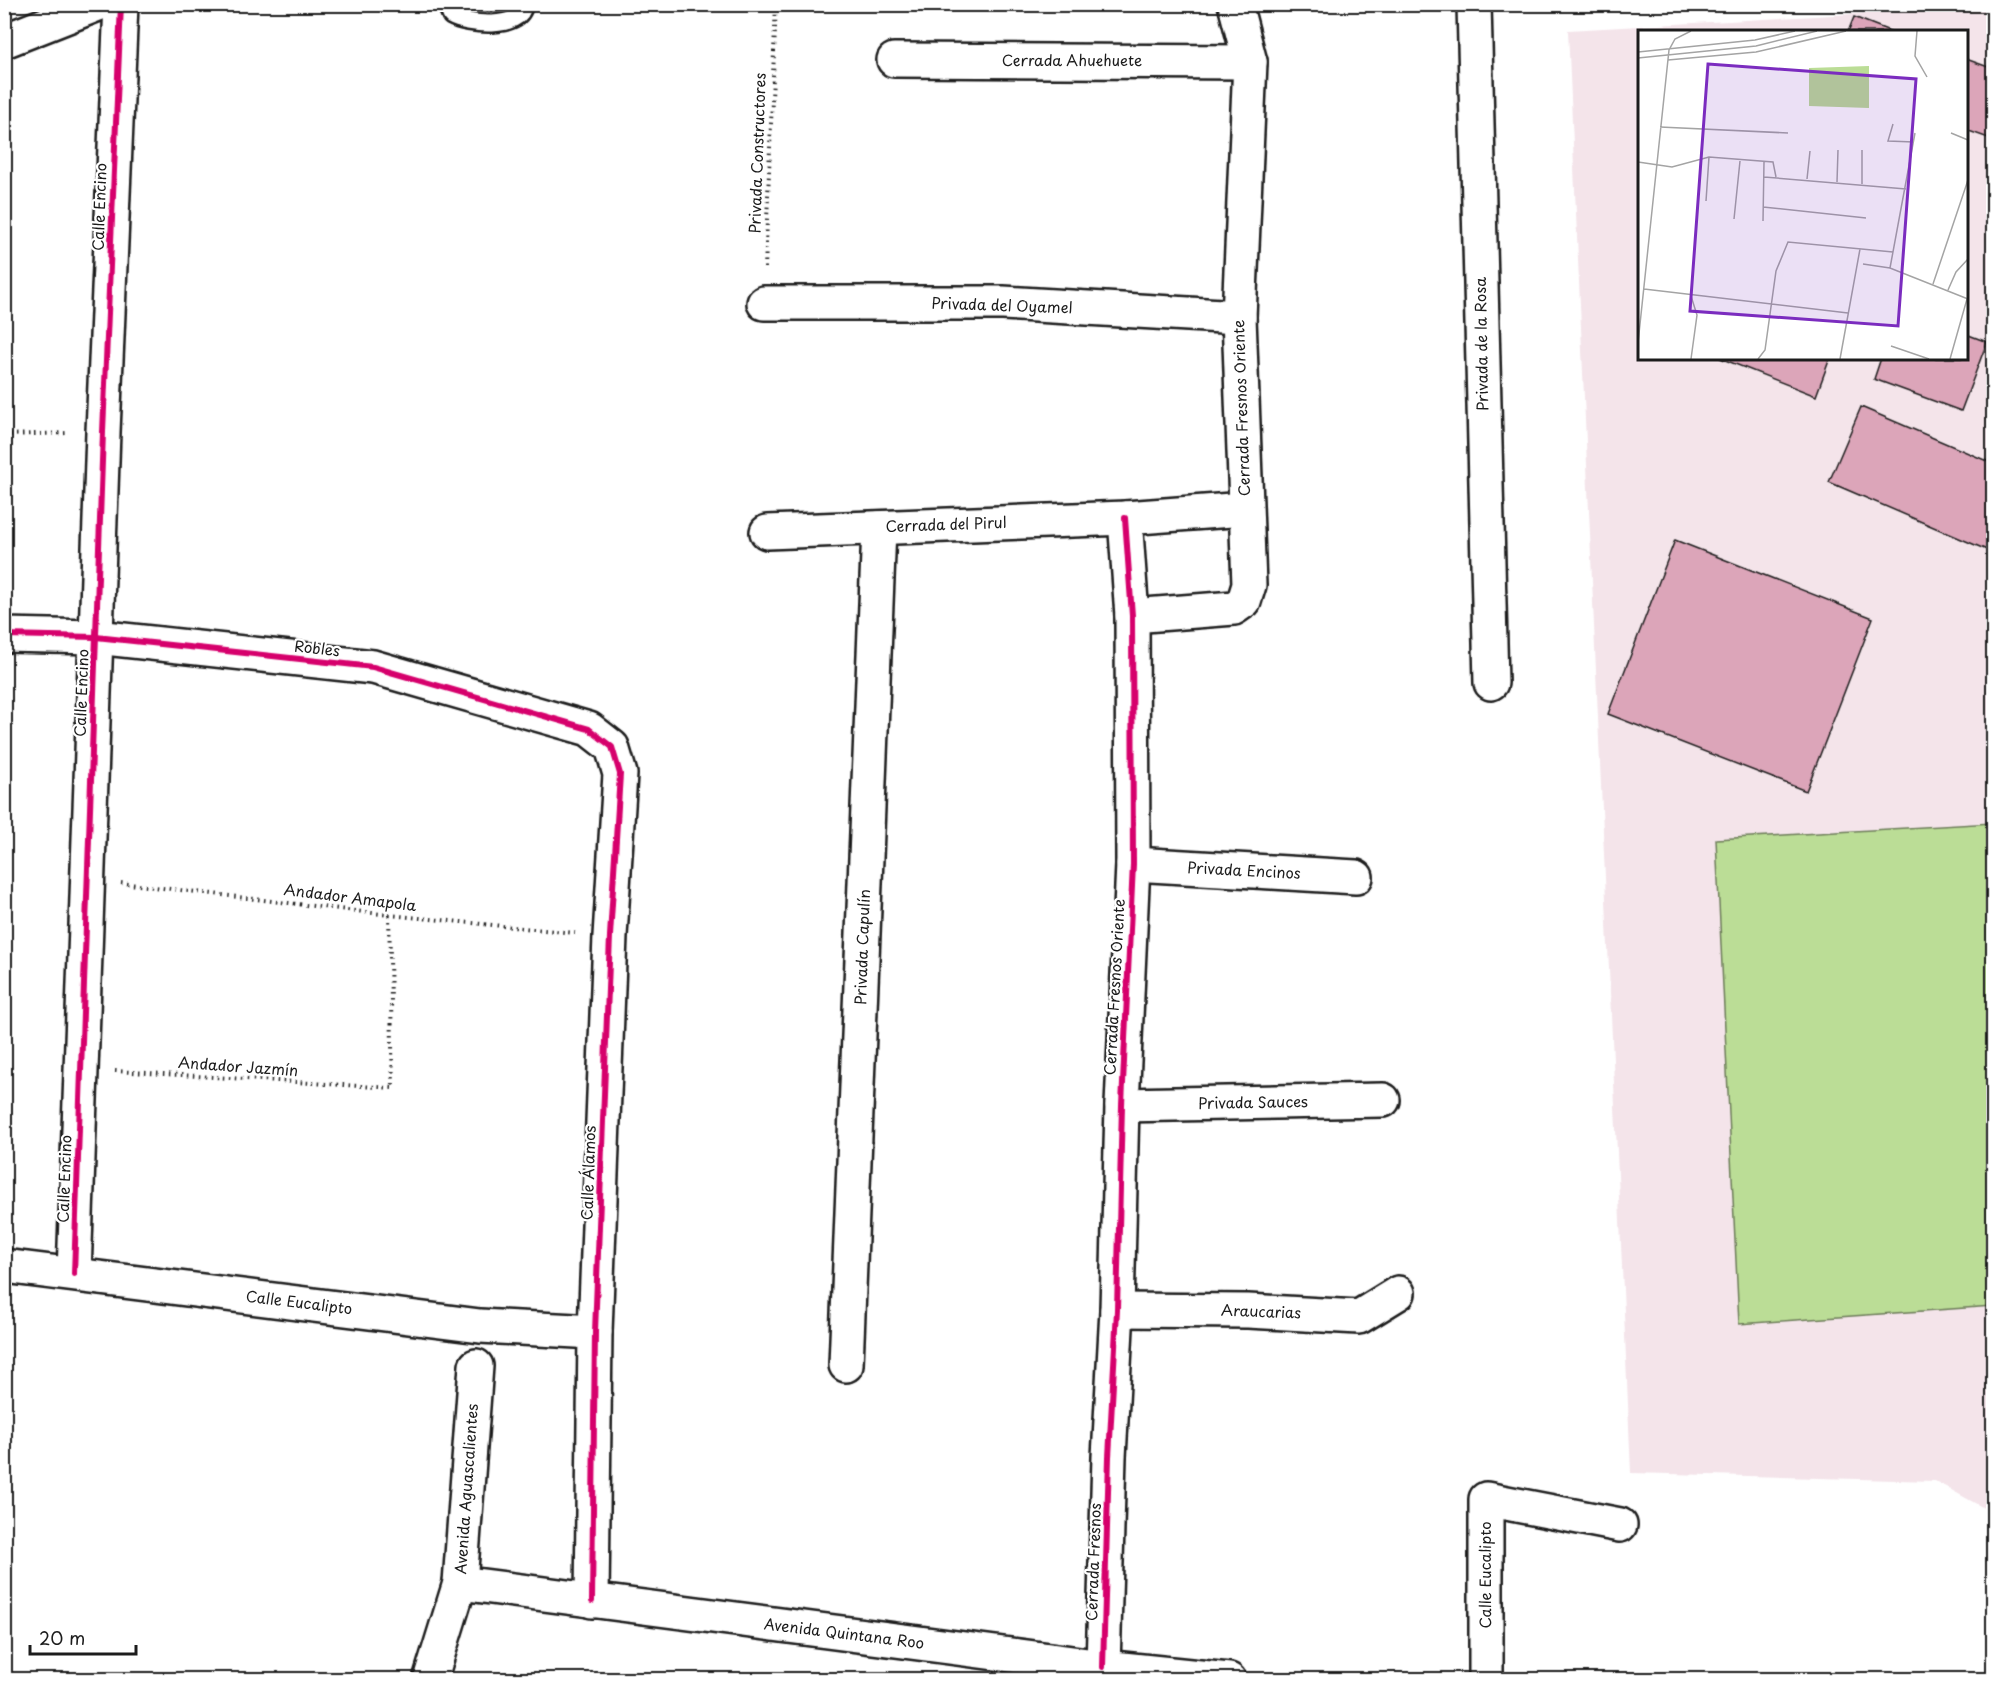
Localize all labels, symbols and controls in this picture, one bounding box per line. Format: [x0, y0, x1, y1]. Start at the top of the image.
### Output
inset map [1638, 30, 1968, 360]
street label: Cerrada Ahuehuete [1002, 48, 1142, 71]
street label: Privada Constructores [742, 72, 771, 234]
street label: Calle Encino [85, 163, 112, 251]
street label: Privada de la Rosa [1468, 277, 1493, 411]
street label: Privada del Oyamel [931, 291, 1073, 318]
street label: Cerrada Fresnos Oriente [1226, 319, 1255, 497]
street label: Cerrada del Pirul [885, 510, 1007, 537]
street label: Robles [293, 634, 341, 661]
street label: Calle Encino [67, 649, 94, 737]
street label: Privada Encinos [1187, 855, 1302, 884]
street label: Andador Amapola [283, 877, 418, 916]
street label: Privada Capulín [848, 889, 875, 1005]
street label: Cerrada Fresnos Oriente [1097, 898, 1130, 1076]
street label: Andador Jazmín [177, 1050, 299, 1081]
street label: Privada Sauces [1198, 1089, 1308, 1114]
street label: Calle Álamos [574, 1125, 601, 1221]
street label: Calle Encino [50, 1135, 77, 1223]
street label: Calle Eucalipto [245, 1284, 354, 1319]
street label: Araucarias [1221, 1298, 1302, 1323]
street label: Avenida Aguascalientes [448, 1403, 483, 1575]
street label: Cerrada Fresnos [1079, 1502, 1106, 1621]
street label: Calle Eucalipto [1473, 1521, 1496, 1629]
street label: Avenida Quintana Roo [763, 1611, 926, 1654]
scale bar [30, 1618, 136, 1656]
text: 20 m [39, 1624, 85, 1651]

